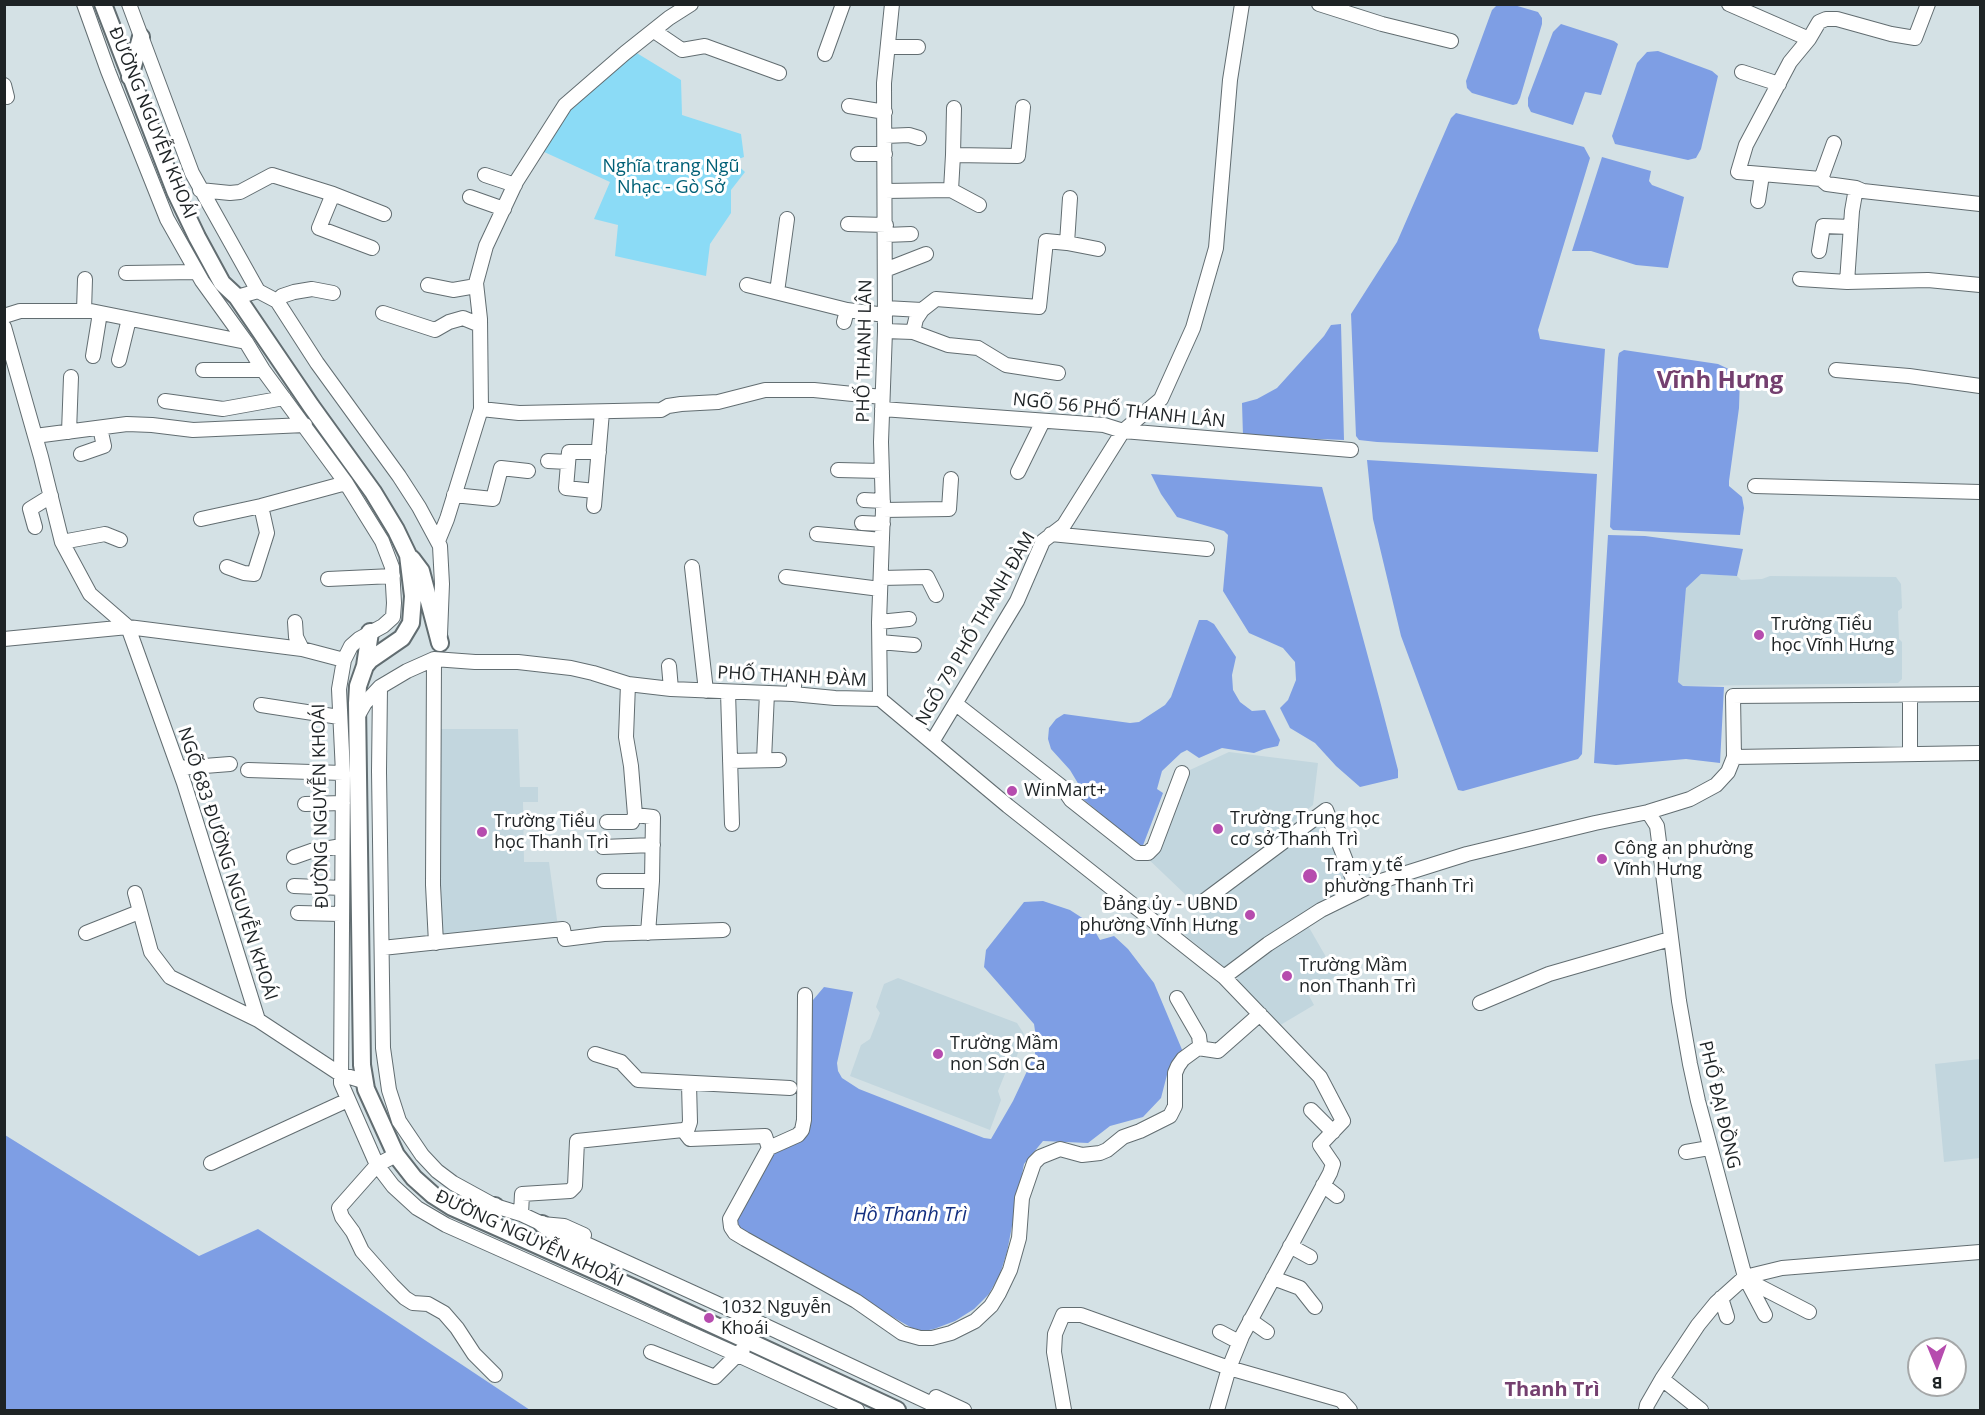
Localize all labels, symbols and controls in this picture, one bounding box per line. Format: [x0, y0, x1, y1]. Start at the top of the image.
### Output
street label: ĐƯỜNG NGUYỄN KHOÁI [104, 24, 200, 222]
park label: Nghĩa trang Ngũ Nhạc - Gò Sở [602, 156, 740, 198]
street label: PHỐ THANH LÂN [853, 279, 877, 423]
district label: Vĩnh Hưng [1657, 367, 1783, 395]
street label: NGÕ 56 PHỐ THANH LÂN [1012, 389, 1226, 433]
street label: NGÕ 79 PHỐ THANH ĐÀM [912, 528, 1040, 730]
place label: Trường Tiểu học Vĩnh Hưng [1771, 614, 1894, 656]
marker: Trường Tiểu học Vĩnh Hưng [1752, 628, 1766, 642]
street label: PHỐ THANH ĐÀM [717, 662, 867, 692]
street label: ĐƯỜNG NGUYỄN KHOÁI [308, 703, 334, 909]
street label: NGÕ 683 ĐƯỜNG NGUYỄN KHOÁI [173, 725, 281, 1003]
place label: WinMart+ [1024, 780, 1106, 802]
marker: WinMart+ [1005, 784, 1019, 798]
place label: Trường Trung học cơ sở Thanh Trì [1230, 808, 1380, 850]
place label: Trường Tiểu học Thanh Trì [494, 811, 609, 854]
marker: Trường Trung học cơ sở Thanh Trì [1211, 822, 1225, 836]
marker: Trường Tiểu học Thanh Trì [475, 825, 489, 839]
place label: Công an phường Vĩnh Hưng [1614, 838, 1753, 880]
marker: Công an phường Vĩnh Hưng [1595, 852, 1609, 866]
place label: Trạm y tế phường Thanh Trì [1324, 855, 1474, 898]
marker: Trạm y tế phường Thanh Trì [1301, 867, 1319, 885]
place label: Đảng ủy - UBND phường Vĩnh Hưng [1079, 894, 1238, 936]
marker: Đảng ủy - UBND phường Vĩnh Hưng [1243, 908, 1257, 922]
place label: Trường Mầm non Thanh Trì [1299, 955, 1416, 998]
marker: Trường Mầm non Thanh Trì [1280, 969, 1294, 983]
place label: Trường Mầm non Sơn Ca [950, 1033, 1059, 1076]
street label: PHỐ ĐẠI ĐỒNG [1694, 1039, 1744, 1171]
marker: Trường Mầm non Sơn Ca [931, 1047, 945, 1061]
street label: ĐƯỜNG NGUYỄN KHOÁI [431, 1186, 627, 1292]
water label: Hồ Thanh Trì [853, 1203, 967, 1227]
place label: 1032 Nguyễn Khoái [721, 1297, 831, 1340]
marker: 1032 Nguyễn Khoái [702, 1311, 716, 1325]
north arrow [1907, 1337, 1967, 1397]
text: B [1932, 1372, 1943, 1394]
district label: Thanh Trì [1504, 1378, 1600, 1402]

